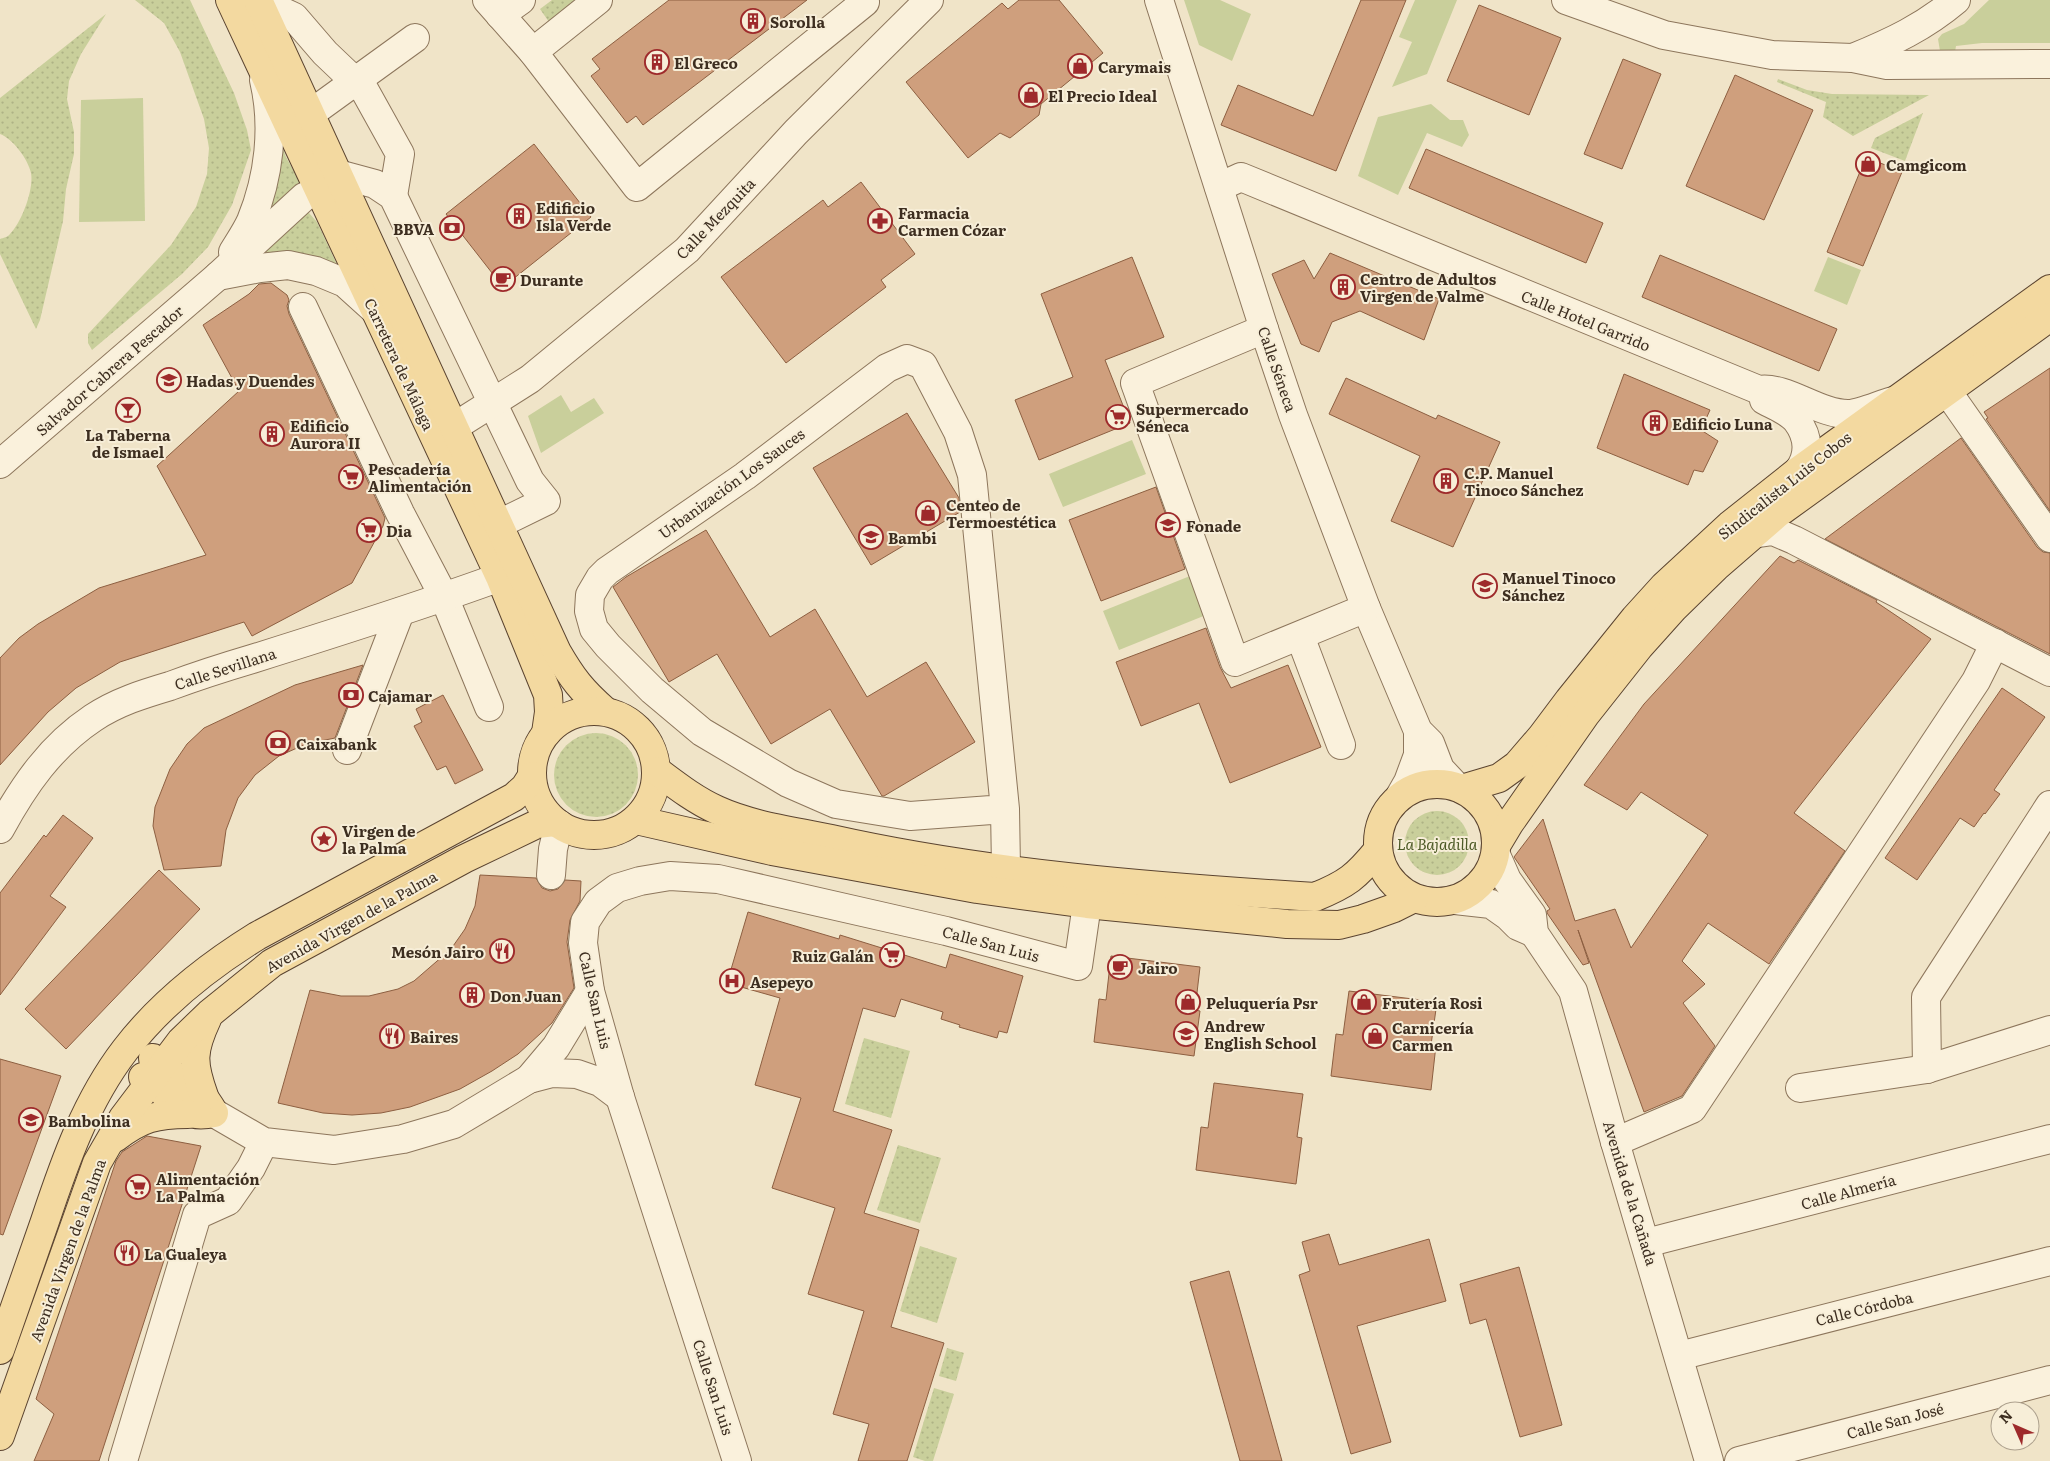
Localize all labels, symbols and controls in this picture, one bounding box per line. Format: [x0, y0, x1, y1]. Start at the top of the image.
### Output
building icon: Sorolla [740, 8, 766, 34]
place label: Sorolla [770, 10, 825, 33]
building icon: El Greco [644, 49, 670, 75]
place label: El Greco [674, 51, 738, 74]
shop icon: Carymais [1067, 53, 1093, 79]
place label: Carymais [1098, 55, 1171, 78]
shop icon: El Precio Ideal [1018, 82, 1044, 108]
place label: El Precio Ideal [1048, 84, 1158, 107]
shop icon: Camgicom [1855, 151, 1881, 177]
place label: Camgicom [1886, 153, 1967, 176]
street label: Calle Mezquita [670, 171, 761, 264]
place label: Edificio Isla Verde [536, 196, 612, 236]
place label: Farmacia Carmen Cózar [898, 201, 1006, 241]
building icon: Edificio Isla Verde [506, 203, 532, 229]
pharmacy icon: Farmacia Carmen Cózar [867, 208, 893, 234]
bank icon: BBVA [439, 215, 465, 241]
place label: BBVA [393, 217, 435, 240]
cafe icon: Durante [490, 266, 516, 292]
place label: Centro de Adultos Virgen de Valme [1360, 267, 1497, 307]
place label: Durante [520, 268, 584, 291]
building icon: Centro de Adultos Virgen de Valme [1330, 274, 1356, 300]
street label: Calle Hotel Garrido [1518, 284, 1654, 357]
street label: Carretera de Málaga [359, 294, 441, 435]
street label: Salvador Cabrera Pescador [30, 299, 188, 441]
street label: Calle Séneca [1253, 323, 1304, 416]
school or university icon: Hadas y Duendes [156, 367, 182, 393]
place label: Hadas y Duendes [186, 369, 315, 392]
bar icon: La Taberna de Ismael [115, 397, 141, 423]
place label: Supermercado Séneca [1136, 397, 1249, 437]
supermarket icon: Supermercado Séneca [1105, 404, 1131, 430]
building icon: Edificio Luna [1642, 410, 1668, 436]
place label: Edificio Luna [1672, 412, 1773, 435]
place label: Edificio Aurora II [290, 414, 360, 454]
building icon: Edificio Aurora II [259, 421, 285, 447]
street label: Urbanización Los Sauces [653, 422, 809, 544]
place label: La Taberna de Ismael [85, 423, 171, 463]
street label: Sindicalista Luis Cobos [1712, 425, 1856, 545]
place label: Pescadería Alimentación [368, 457, 472, 497]
place label: C.P. Manuel Tinoco Sánchez [1464, 461, 1584, 501]
supermarket icon: Pescadería Alimentación [338, 464, 364, 490]
building icon: C.P. Manuel Tinoco Sánchez [1433, 468, 1459, 494]
place label: Centeo de Termoestética [946, 493, 1057, 533]
shop icon: Centeo de Termoestética [915, 500, 941, 526]
school or university icon: Fonade [1155, 512, 1181, 538]
place label: Fonade [1186, 514, 1242, 537]
supermarket icon: Dia [356, 517, 382, 543]
place label: Dia [386, 519, 412, 542]
school or university icon: Bambi [858, 524, 884, 550]
place label: Bambi [888, 526, 937, 549]
place label: Manuel Tinoco Sánchez [1502, 566, 1616, 606]
school or university icon: Manuel Tinoco Sánchez [1472, 573, 1498, 599]
street label: Calle Sevillana [171, 640, 280, 695]
bank icon: Cajamar [338, 682, 364, 708]
place label: Cajamar [368, 684, 432, 707]
bank icon: Caixabank [265, 730, 291, 756]
place label: Caixabank [296, 732, 378, 755]
place label: Virgen de la Palma [342, 819, 416, 859]
place icon: Virgen de la Palma [311, 826, 337, 852]
park label: La Bajadilla [1397, 832, 1478, 855]
street label: Avenida Virgen de la Palma [261, 864, 442, 978]
street label: Calle San Luis [940, 919, 1042, 967]
restaurant icon: Mesón Jairo [489, 938, 515, 964]
place label: Mesón Jairo [391, 940, 484, 963]
supermarket icon: Ruiz Galán [879, 942, 905, 968]
place label: Ruiz Galán [792, 944, 875, 967]
street label: Calle San Luis [574, 949, 618, 1051]
cafe icon: Jairo [1107, 954, 1133, 980]
place label: Jairo [1138, 956, 1178, 979]
hospital icon: Asepeyo [719, 968, 745, 994]
place label: Asepeyo [750, 970, 813, 993]
building icon: Don Juan [459, 982, 485, 1008]
place label: Don Juan [490, 984, 562, 1007]
shop icon: Peluquería Psr [1175, 989, 1201, 1015]
shop icon: Frutería Rosi [1351, 989, 1377, 1015]
place label: Peluquería Psr [1206, 991, 1318, 1014]
place label: Frutería Rosi [1382, 991, 1483, 1014]
place label: Andrew English School [1204, 1014, 1317, 1054]
place label: Carnicería Carmen [1392, 1016, 1474, 1056]
school or university icon: Andrew English School [1173, 1021, 1199, 1047]
restaurant icon: Baires [379, 1023, 405, 1049]
shop icon: Carnicería Carmen [1362, 1023, 1388, 1049]
place label: Baires [410, 1025, 459, 1048]
school or university icon: Bambolina [18, 1107, 44, 1133]
place label: Bambolina [48, 1109, 131, 1132]
street label: Avenida de la Cañada [1598, 1118, 1664, 1269]
street label: Avenida Virgen de la Palma [23, 1154, 111, 1345]
place label: Alimentación La Palma [156, 1167, 260, 1207]
street label: Calle Almería [1798, 1167, 1899, 1215]
supermarket icon: Alimentación La Palma [125, 1174, 151, 1200]
restaurant icon: La Gualeya [114, 1240, 140, 1266]
place label: La Gualeya [144, 1242, 227, 1265]
street label: Calle Córdoba [1813, 1285, 1916, 1331]
street label: Calle San Luis [688, 1336, 740, 1438]
street label: Calle San José [1844, 1396, 1946, 1444]
north arrow [1990, 1401, 2040, 1451]
text: N [1994, 1405, 2017, 1427]

